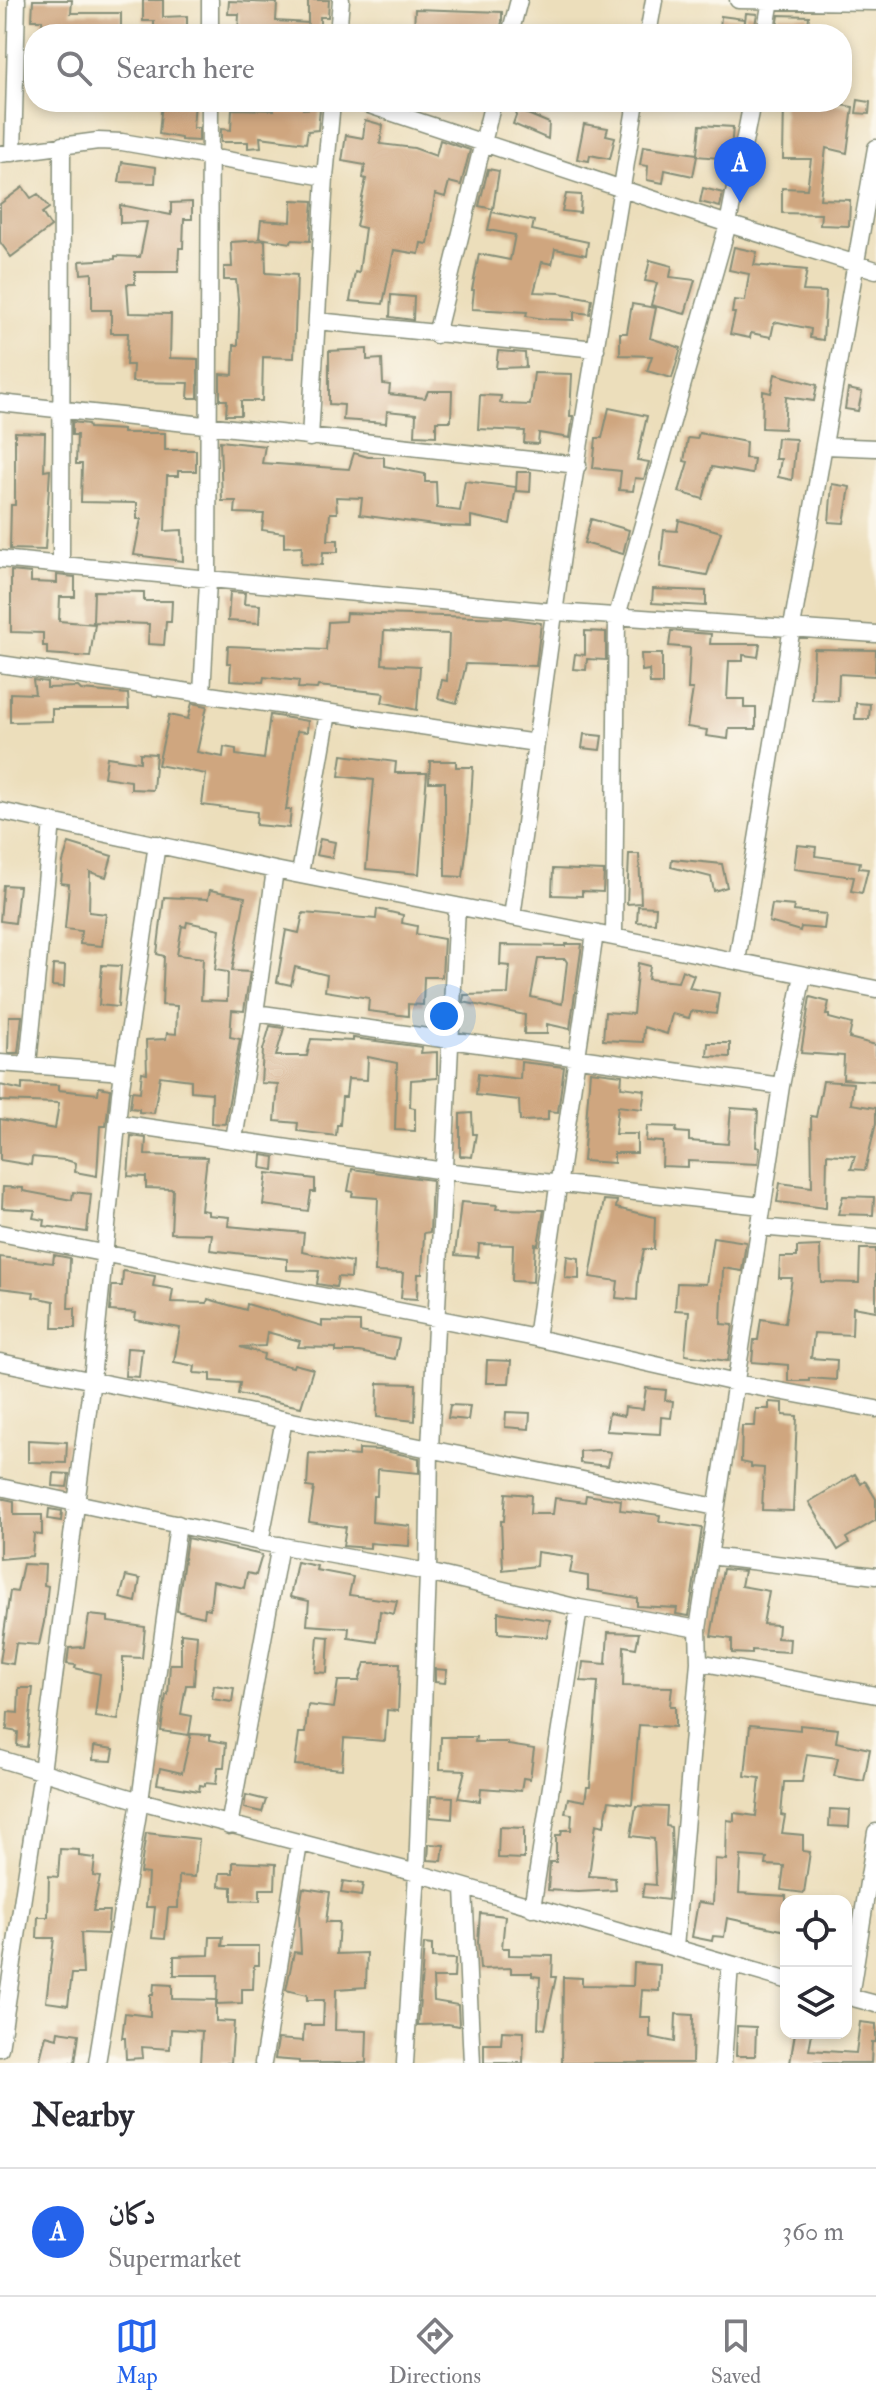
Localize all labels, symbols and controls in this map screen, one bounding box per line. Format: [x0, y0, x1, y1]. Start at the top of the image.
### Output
search box [24, 24, 852, 112]
icon: search [52, 46, 96, 90]
text: Search here [116, 50, 255, 87]
pin: A [714, 137, 766, 203]
your location [424, 996, 464, 1036]
map controls [780, 1895, 852, 2039]
button: locate [780, 1895, 852, 1967]
button: layers [780, 1967, 852, 2039]
text: Nearby [32, 2094, 134, 2137]
text: دكان [108, 2196, 156, 2233]
text: A [50, 2216, 66, 2248]
text: 360 m [782, 2216, 844, 2248]
text: Supermarket [108, 2243, 241, 2275]
tab: Map [115, 2314, 159, 2390]
tab: Directions [389, 2314, 481, 2390]
tab: Saved [711, 2314, 761, 2390]

